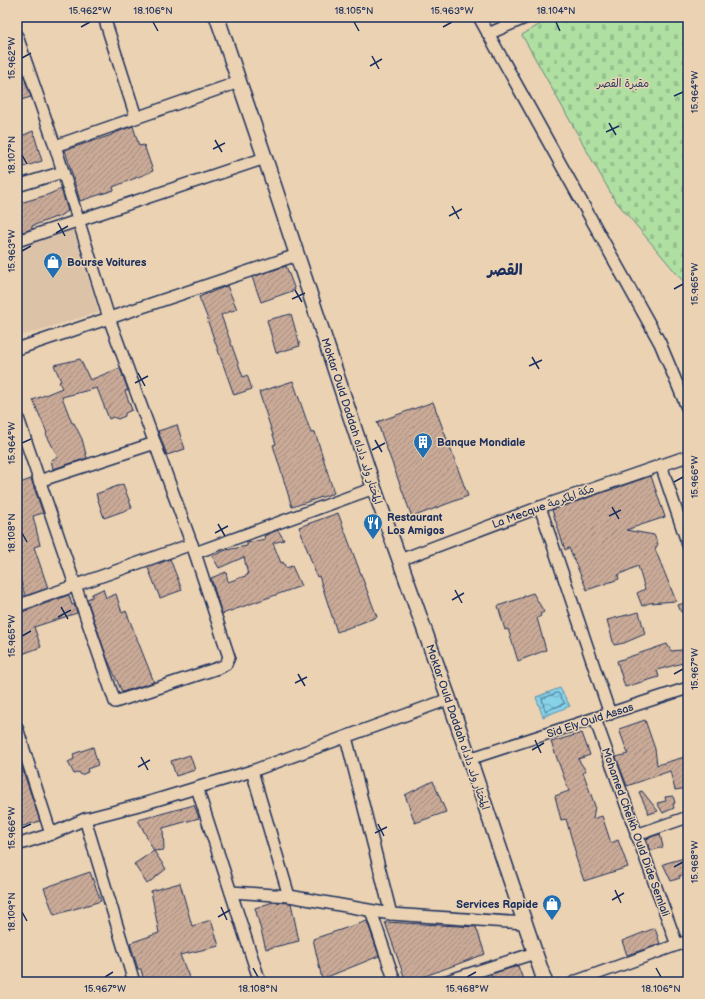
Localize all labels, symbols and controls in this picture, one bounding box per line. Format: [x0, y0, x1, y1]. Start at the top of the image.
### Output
text: 15.962°W [69, 5, 111, 17]
text: 18.106°N [133, 5, 173, 17]
text: 18.105°N [334, 5, 374, 17]
text: 15.963°W [430, 5, 474, 17]
text: 18.104°N [536, 5, 576, 17]
text: 15.962°W [6, 37, 18, 79]
text: 15.964°W [689, 71, 701, 113]
park label: مقبرة القصر [596, 77, 649, 91]
text: 18.107°N [6, 136, 18, 174]
text: 15.963°W [6, 229, 18, 273]
shop icon: Bourse Voitures [42, 251, 64, 279]
place label: Bourse Voitures [67, 256, 147, 269]
district label: القصر [485, 261, 523, 280]
text: 15.965°W [689, 263, 701, 305]
street label: Moktar Ould Daddah المختار ولد داداه [318, 336, 385, 506]
text: 15.964°W [6, 422, 18, 464]
building icon: Banque Mondiale [412, 431, 434, 459]
place label: Banque Mondiale [437, 436, 525, 449]
text: 15.966°W [689, 455, 701, 499]
street label: La Mecque مكة المكرمة [490, 482, 596, 531]
place label: Restaurant Los Amigos [387, 511, 445, 537]
restaurant icon: Restaurant Los Amigos [362, 512, 384, 540]
text: 18.108°N [6, 513, 18, 553]
text: 15.965°W [6, 615, 18, 657]
street label: Moktar Ould Daddah المختار ولد داداه [423, 643, 492, 812]
text: 15.967°W [689, 648, 701, 690]
street label: Sid Ely Ould Assas [545, 700, 636, 741]
street label: Mohamed Cheikh Ould Dide Semlali [599, 746, 672, 918]
text: 15.966°W [6, 806, 18, 850]
text: 15.968°W [689, 841, 701, 884]
text: 18.109°N [6, 892, 18, 932]
shop icon: Services Rapide [541, 893, 563, 921]
place label: Services Rapide [456, 898, 538, 911]
text: 15.967°W [84, 983, 126, 995]
text: 18.108°N [238, 983, 278, 995]
text: 15.968°W [446, 983, 489, 995]
text: 18.106°N [641, 983, 681, 995]

